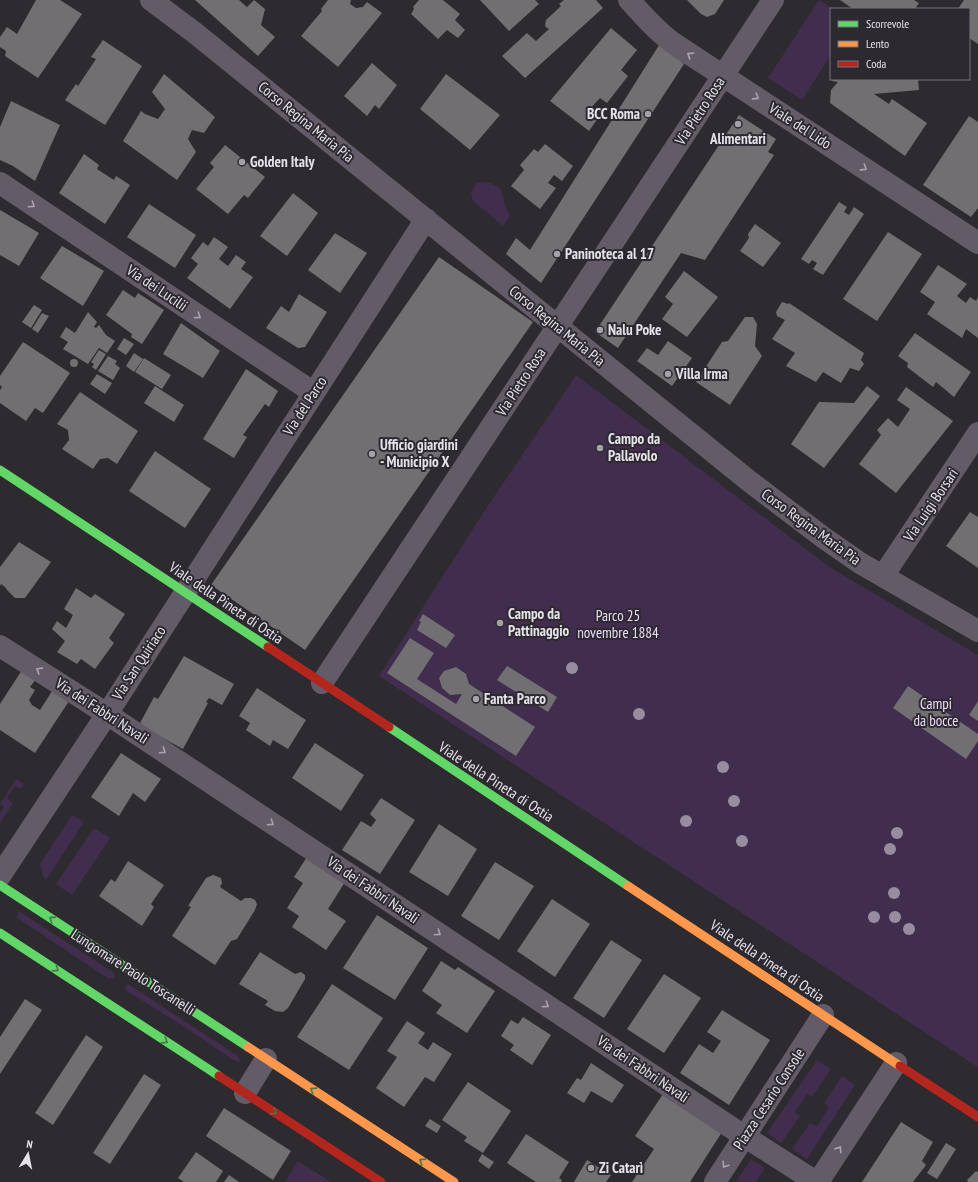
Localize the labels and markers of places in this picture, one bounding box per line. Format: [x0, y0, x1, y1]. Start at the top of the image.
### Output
place label: BCC Roma [587, 104, 640, 123]
marker: BCC Roma [643, 109, 653, 119]
marker: Alimentari [733, 119, 743, 129]
place label: Alimentari [709, 129, 766, 148]
place label: Golden Italy [250, 152, 316, 171]
marker: Golden Italy [237, 157, 247, 167]
place label: Paninoteca al 17 [565, 244, 654, 263]
marker: Paninoteca al 17 [552, 249, 562, 259]
place label: Nalu Poke [608, 320, 662, 339]
marker: Nalu Poke [595, 325, 605, 335]
place label: Villa Irma [675, 364, 728, 383]
marker: Villa Irma [663, 369, 673, 379]
place label: Campo da Pallavolo [608, 429, 660, 465]
place label: Ufficio giardini - Municipio X [380, 435, 458, 471]
marker: Campo da Pallavolo [595, 443, 605, 453]
marker: Ufficio giardini - Municipio X [367, 449, 377, 459]
place label: Campo da Pattinaggio [508, 604, 570, 640]
marker: Campo da Pattinaggio [495, 618, 505, 628]
place label: Fanta Parco [484, 689, 546, 708]
marker: Fanta Parco [471, 694, 481, 704]
place label: Zi Catarì [599, 1158, 643, 1177]
marker: Zi Catarì [586, 1163, 596, 1173]

